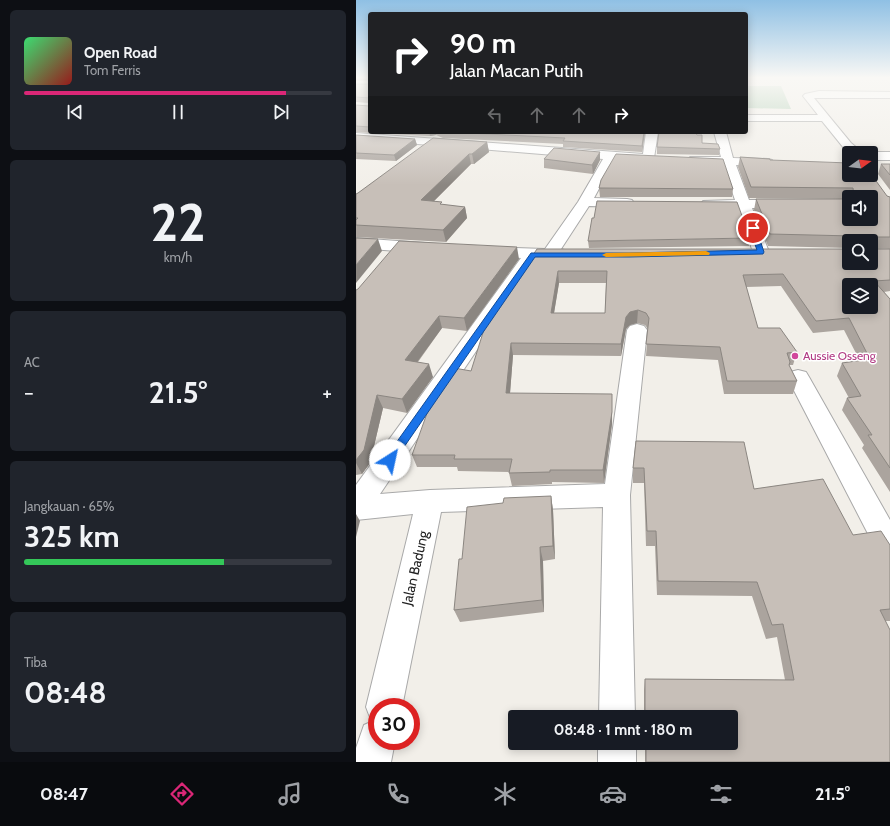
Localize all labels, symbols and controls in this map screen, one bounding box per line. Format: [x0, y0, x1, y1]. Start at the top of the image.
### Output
text: 90 m [450, 26, 516, 60]
icon: right [384, 28, 436, 80]
text: Open Road [84, 44, 157, 62]
text: Jalan Macan Putih [450, 60, 583, 82]
text: Tom Ferris [84, 62, 141, 78]
icon: previous [64, 101, 86, 123]
icon: pause [167, 101, 189, 123]
icon: next [270, 101, 292, 123]
icon: left [484, 104, 506, 126]
icon: ahead [526, 104, 548, 126]
icon: ahead [568, 104, 590, 126]
icon: right [610, 104, 632, 126]
north arrow [842, 146, 878, 182]
map controls [842, 146, 878, 314]
button: sound [842, 190, 878, 226]
text: 22 [150, 191, 206, 254]
pin [736, 211, 770, 245]
icon: arrive [742, 217, 764, 239]
button: search [842, 234, 878, 270]
text: km/h [164, 249, 192, 265]
button: layers [842, 278, 878, 314]
place label: Aussie Osseng [803, 348, 877, 363]
marker: Aussie Osseng [790, 351, 800, 361]
text: AC [24, 354, 40, 370]
text: 21.5° [149, 374, 207, 411]
text: − [24, 379, 34, 406]
text: + [322, 379, 332, 406]
position arrow [369, 439, 411, 481]
text: Jangkauan · 65% [24, 498, 115, 514]
text: 325 km [24, 518, 120, 555]
street label: Jalan Badung [397, 528, 433, 608]
text: Tiba [24, 654, 47, 670]
text: 08:48 [24, 674, 107, 711]
speed limit sign: 30 [368, 698, 420, 750]
text: 08:48 · 1 mnt · 180 m [554, 721, 692, 739]
icon: directions [168, 780, 196, 808]
icon: music [276, 780, 304, 808]
icon: phone [384, 780, 412, 808]
icon: climate [491, 780, 519, 808]
icon: car [599, 780, 627, 808]
icon: filters [707, 780, 735, 808]
text: 08:47 [40, 783, 88, 805]
text: 21.5° [815, 783, 850, 805]

